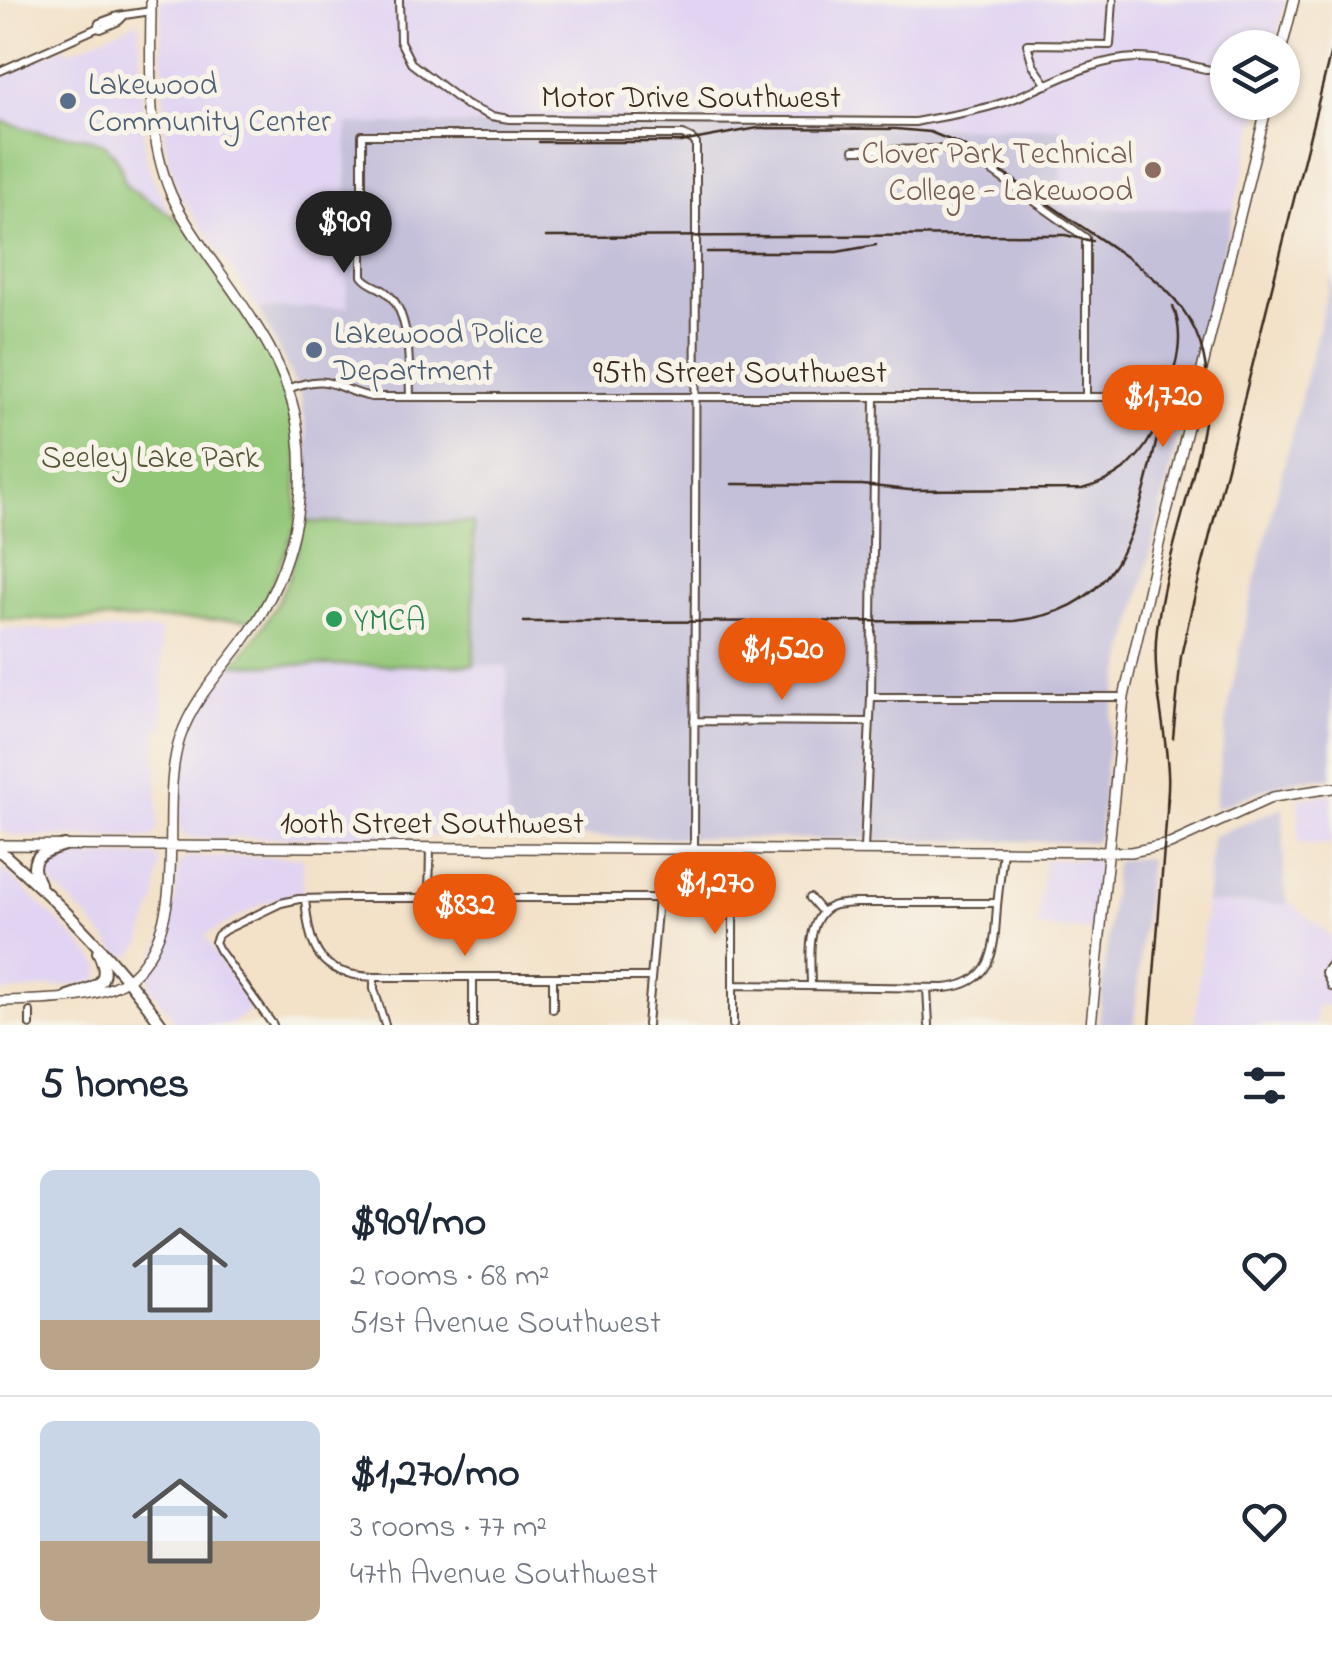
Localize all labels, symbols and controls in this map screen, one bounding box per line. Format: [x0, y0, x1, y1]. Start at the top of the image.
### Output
map controls [1210, 30, 1300, 120]
button: layers [1210, 30, 1300, 120]
place label: Lakewood Community Center [88, 63, 331, 147]
street label: Motor Drive Southwest [541, 76, 841, 123]
marker: Lakewood Community Center [57, 90, 79, 112]
place label: Clover Park Technical College - Lakewood [862, 132, 1133, 216]
marker: Clover Park Technical College - Lakewood [1142, 159, 1164, 181]
pin: $909 [285, 191, 403, 276]
text: $909 [318, 200, 370, 247]
place label: Lakewood Police Department [333, 312, 544, 396]
marker: Lakewood Police Department [303, 339, 325, 361]
street label: 95th Street Southwest [593, 351, 887, 398]
pin: $1,720 [1082, 365, 1244, 450]
text: $1,720 [1124, 374, 1202, 421]
park label: Seeley Lake Park [41, 436, 260, 483]
place label: YMCA [354, 599, 425, 646]
marker: YMCA [323, 608, 345, 630]
pin: $1,520 [701, 618, 863, 703]
text: $1,520 [740, 627, 824, 674]
street label: 100th Street Southwest [280, 802, 584, 849]
pin: $1,270 [634, 852, 796, 937]
text: $1,270 [676, 861, 754, 908]
pin: $832 [406, 874, 524, 959]
text: $832 [435, 883, 495, 930]
text: 5 homes [40, 1055, 189, 1116]
icon: filters [1237, 1058, 1292, 1113]
text: $909/mo [350, 1193, 486, 1254]
icon: home [120, 1210, 240, 1330]
icon: heart [1237, 1243, 1292, 1298]
text: 2 rooms · 68 m² [350, 1254, 549, 1301]
text: 51st Avenue Southwest [350, 1301, 661, 1348]
text: $1,270/mo [350, 1444, 520, 1505]
icon: home [120, 1461, 240, 1581]
icon: heart [1237, 1494, 1292, 1549]
text: 3 rooms · 77 m² [350, 1505, 547, 1552]
text: 47th Avenue Southwest [350, 1552, 658, 1599]

